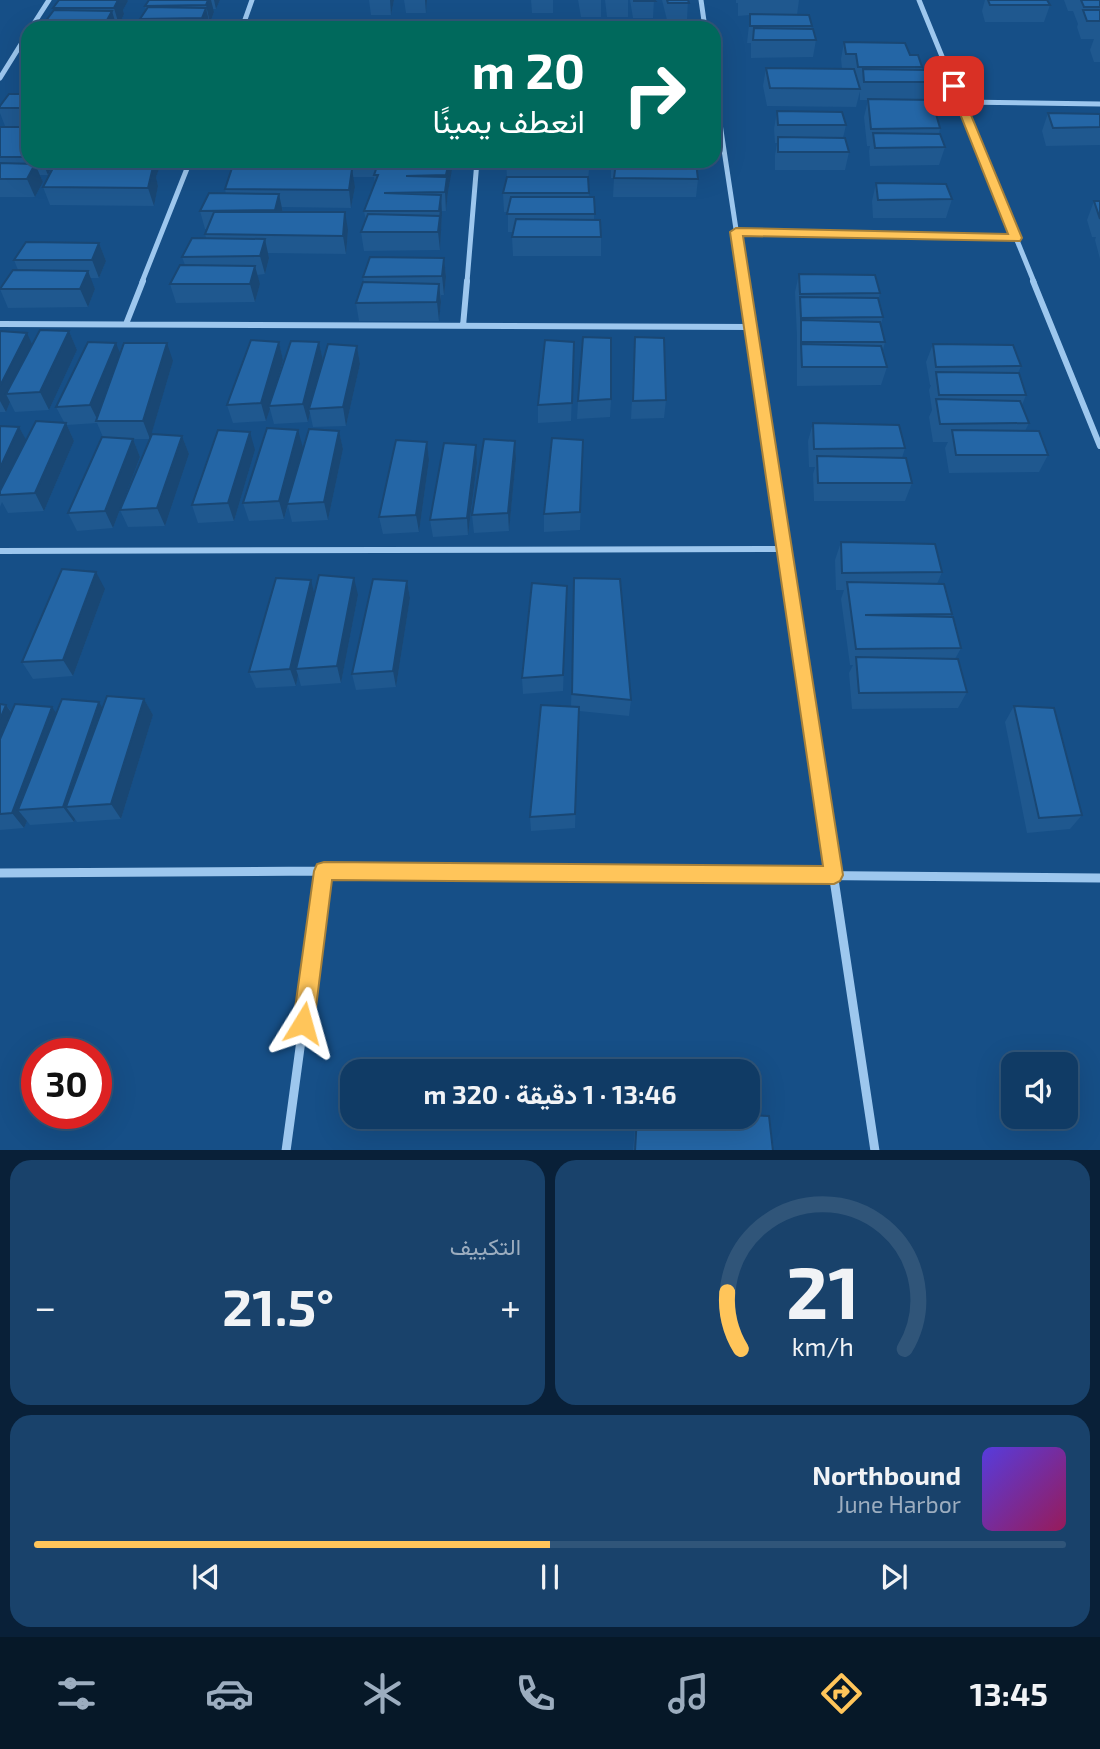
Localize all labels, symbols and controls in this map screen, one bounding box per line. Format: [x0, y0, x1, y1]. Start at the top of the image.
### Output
text: 20 m [472, 40, 585, 99]
icon: right [609, 49, 700, 140]
pin [924, 56, 984, 116]
icon: arrive [935, 67, 973, 105]
text: انعطف يمينًا [433, 101, 585, 139]
position arrow [266, 986, 340, 1060]
speed limit sign: 30 [21, 1038, 112, 1129]
map controls [1001, 1052, 1078, 1129]
button: sound [1001, 1052, 1078, 1129]
text: 13:46 · 1 دقيقة · 320 m [423, 1078, 677, 1109]
text: التكييف [450, 1232, 521, 1260]
text: 21 [786, 1246, 859, 1334]
text: 21.5° [222, 1274, 334, 1336]
text: − [34, 1283, 56, 1329]
text: + [500, 1283, 521, 1329]
text: km/h [791, 1330, 854, 1360]
text: Northbound [812, 1459, 961, 1490]
text: June Harbor [837, 1490, 961, 1518]
icon: previous [187, 1558, 225, 1596]
icon: pause [531, 1558, 569, 1596]
icon: next [875, 1558, 913, 1596]
icon: filters [52, 1669, 101, 1718]
icon: car [205, 1669, 254, 1718]
icon: climate [358, 1669, 407, 1718]
icon: phone [511, 1669, 560, 1718]
icon: music [664, 1669, 713, 1718]
icon: directions [817, 1669, 866, 1718]
text: 13:45 [970, 1674, 1048, 1712]

